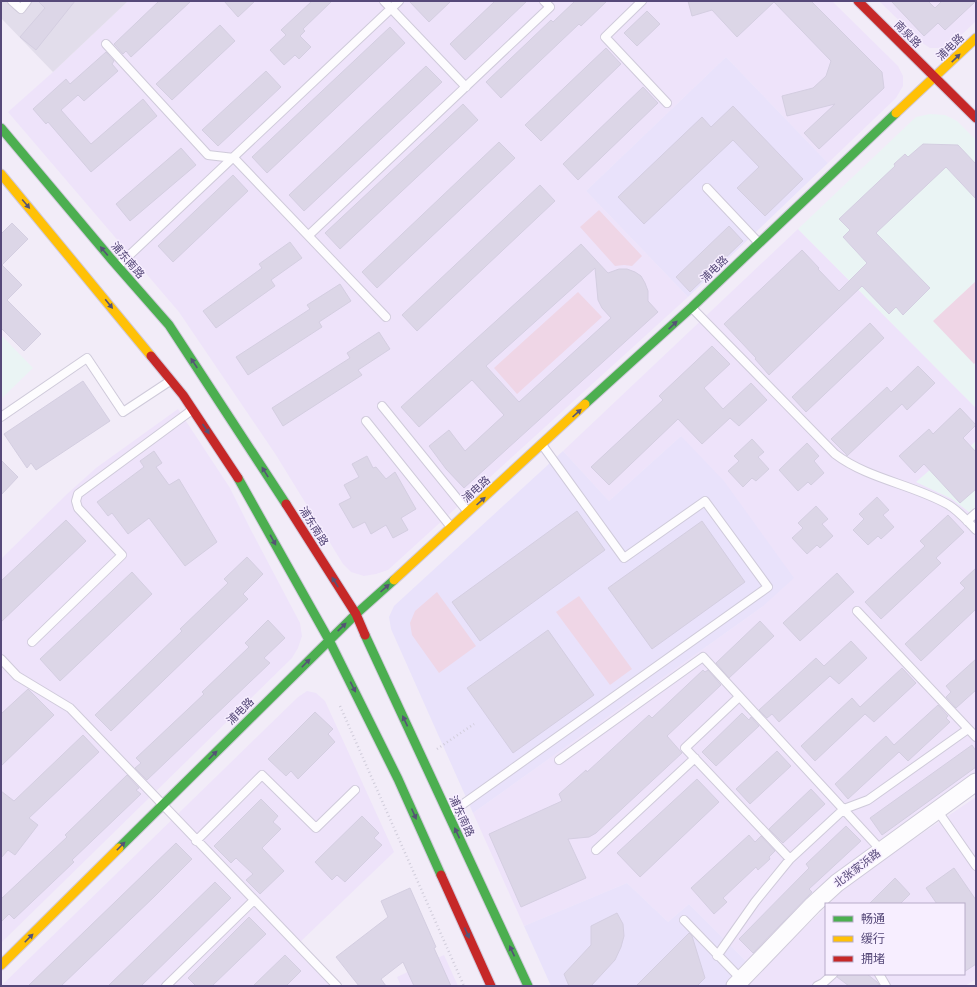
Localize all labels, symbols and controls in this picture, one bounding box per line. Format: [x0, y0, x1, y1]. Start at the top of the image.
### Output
street label: 南泉路 [891, 18, 924, 51]
street label: 浦电路 [934, 31, 967, 63]
one-way arrow [951, 54, 960, 63]
one-way arrow [22, 198, 31, 209]
street label: 浦东南路 [108, 239, 147, 281]
one-way arrow [100, 246, 109, 256]
street label: 浦电路 [698, 253, 731, 285]
one-way arrow [104, 299, 113, 310]
one-way arrow [668, 321, 677, 330]
one-way arrow [190, 358, 198, 368]
one-way arrow [572, 409, 582, 418]
one-way arrow [202, 424, 210, 434]
one-way arrow [261, 467, 269, 477]
street label: 浦电路 [460, 474, 493, 505]
one-way arrow [476, 496, 486, 505]
street label: 浦东南路 [296, 504, 331, 548]
one-way arrow [270, 534, 277, 546]
one-way arrow [331, 576, 339, 587]
one-way arrow [380, 584, 389, 593]
one-way arrow [337, 622, 347, 632]
one-way arrow [301, 658, 311, 668]
one-way arrow [350, 682, 356, 693]
street label: 浦电路 [224, 695, 257, 728]
one-way arrow [402, 715, 409, 727]
one-way arrow [209, 750, 218, 760]
street label: 浦东南路 [446, 794, 477, 839]
one-way arrow [411, 809, 417, 820]
one-way arrow [454, 827, 460, 839]
one-way arrow [116, 841, 126, 851]
street label: 北张家浜路 [831, 847, 883, 890]
legend [825, 903, 965, 975]
text: 畅通 [861, 912, 885, 926]
one-way arrow [464, 927, 470, 939]
text: 缓行 [861, 932, 885, 946]
one-way arrow [24, 933, 34, 943]
one-way arrow [509, 945, 515, 956]
text: 拥堵 [861, 952, 885, 966]

